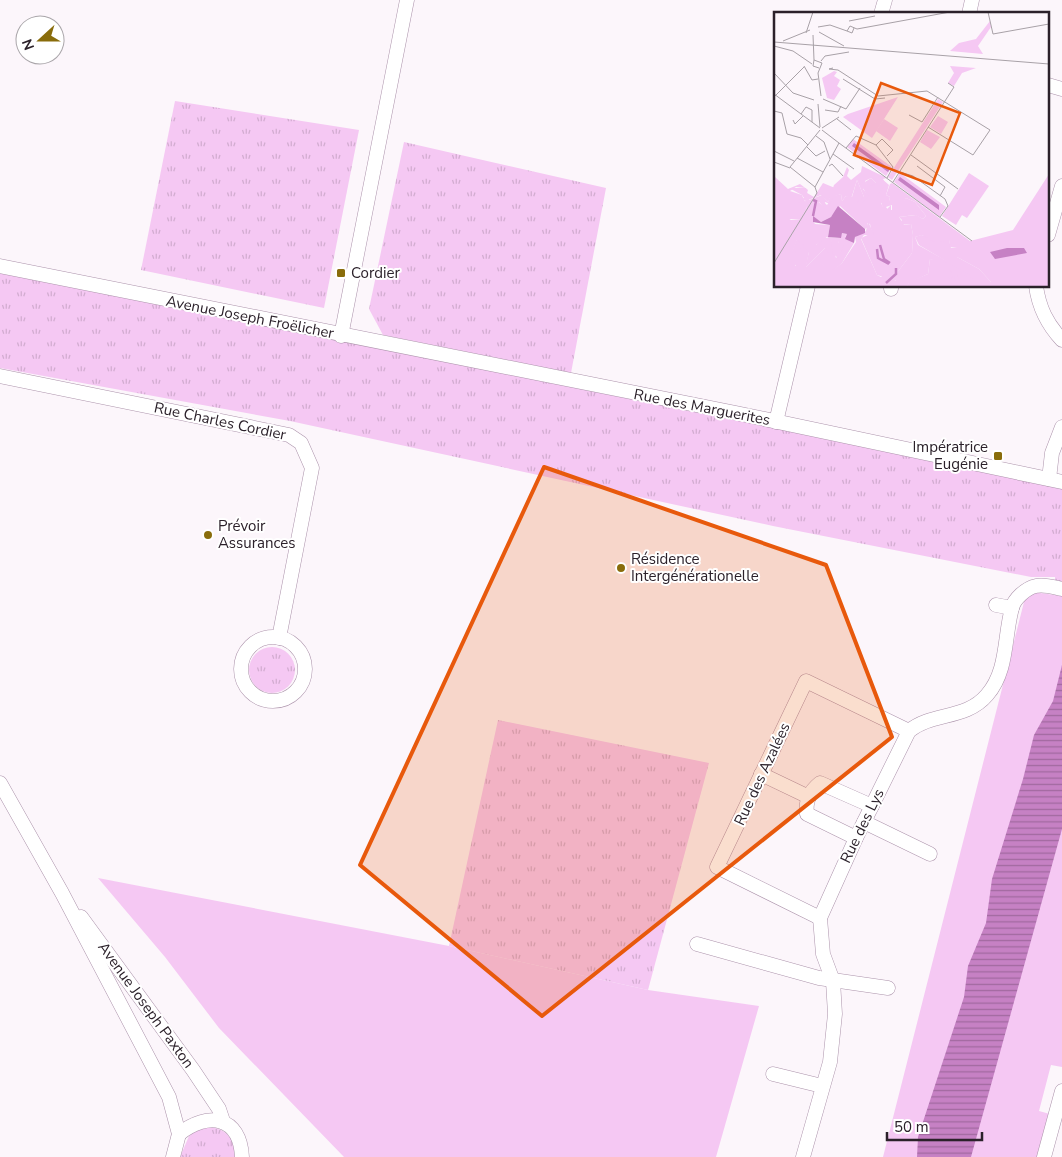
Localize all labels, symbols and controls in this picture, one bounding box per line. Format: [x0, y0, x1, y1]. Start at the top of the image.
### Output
inset map [774, 12, 1050, 288]
north arrow [15, 15, 65, 65]
text: N [18, 36, 39, 53]
place label: Cordier [351, 263, 400, 283]
marker: Cordier [335, 267, 347, 279]
street label: Avenue Joseph Froëlicher [164, 291, 336, 343]
street label: Rue des Marguerites [632, 384, 772, 430]
street label: Rue Charles Cordier [152, 397, 288, 445]
place label: Impératrice Eugénie [912, 437, 988, 474]
marker: Impératrice Eugénie [992, 450, 1004, 462]
place label: Prévoir Assurances [218, 516, 295, 553]
marker: Prévoir Assurances [202, 529, 214, 541]
place label: Résidence Intergénérationelle [631, 549, 759, 586]
marker: Résidence Intergénérationelle [615, 562, 627, 574]
street label: Rue des Azalées [729, 719, 795, 829]
street label: Rue des Lys [835, 785, 889, 867]
street label: Avenue Joseph Paxton [93, 938, 199, 1072]
scale bar [887, 1110, 982, 1142]
text: 50 m [894, 1117, 929, 1137]

